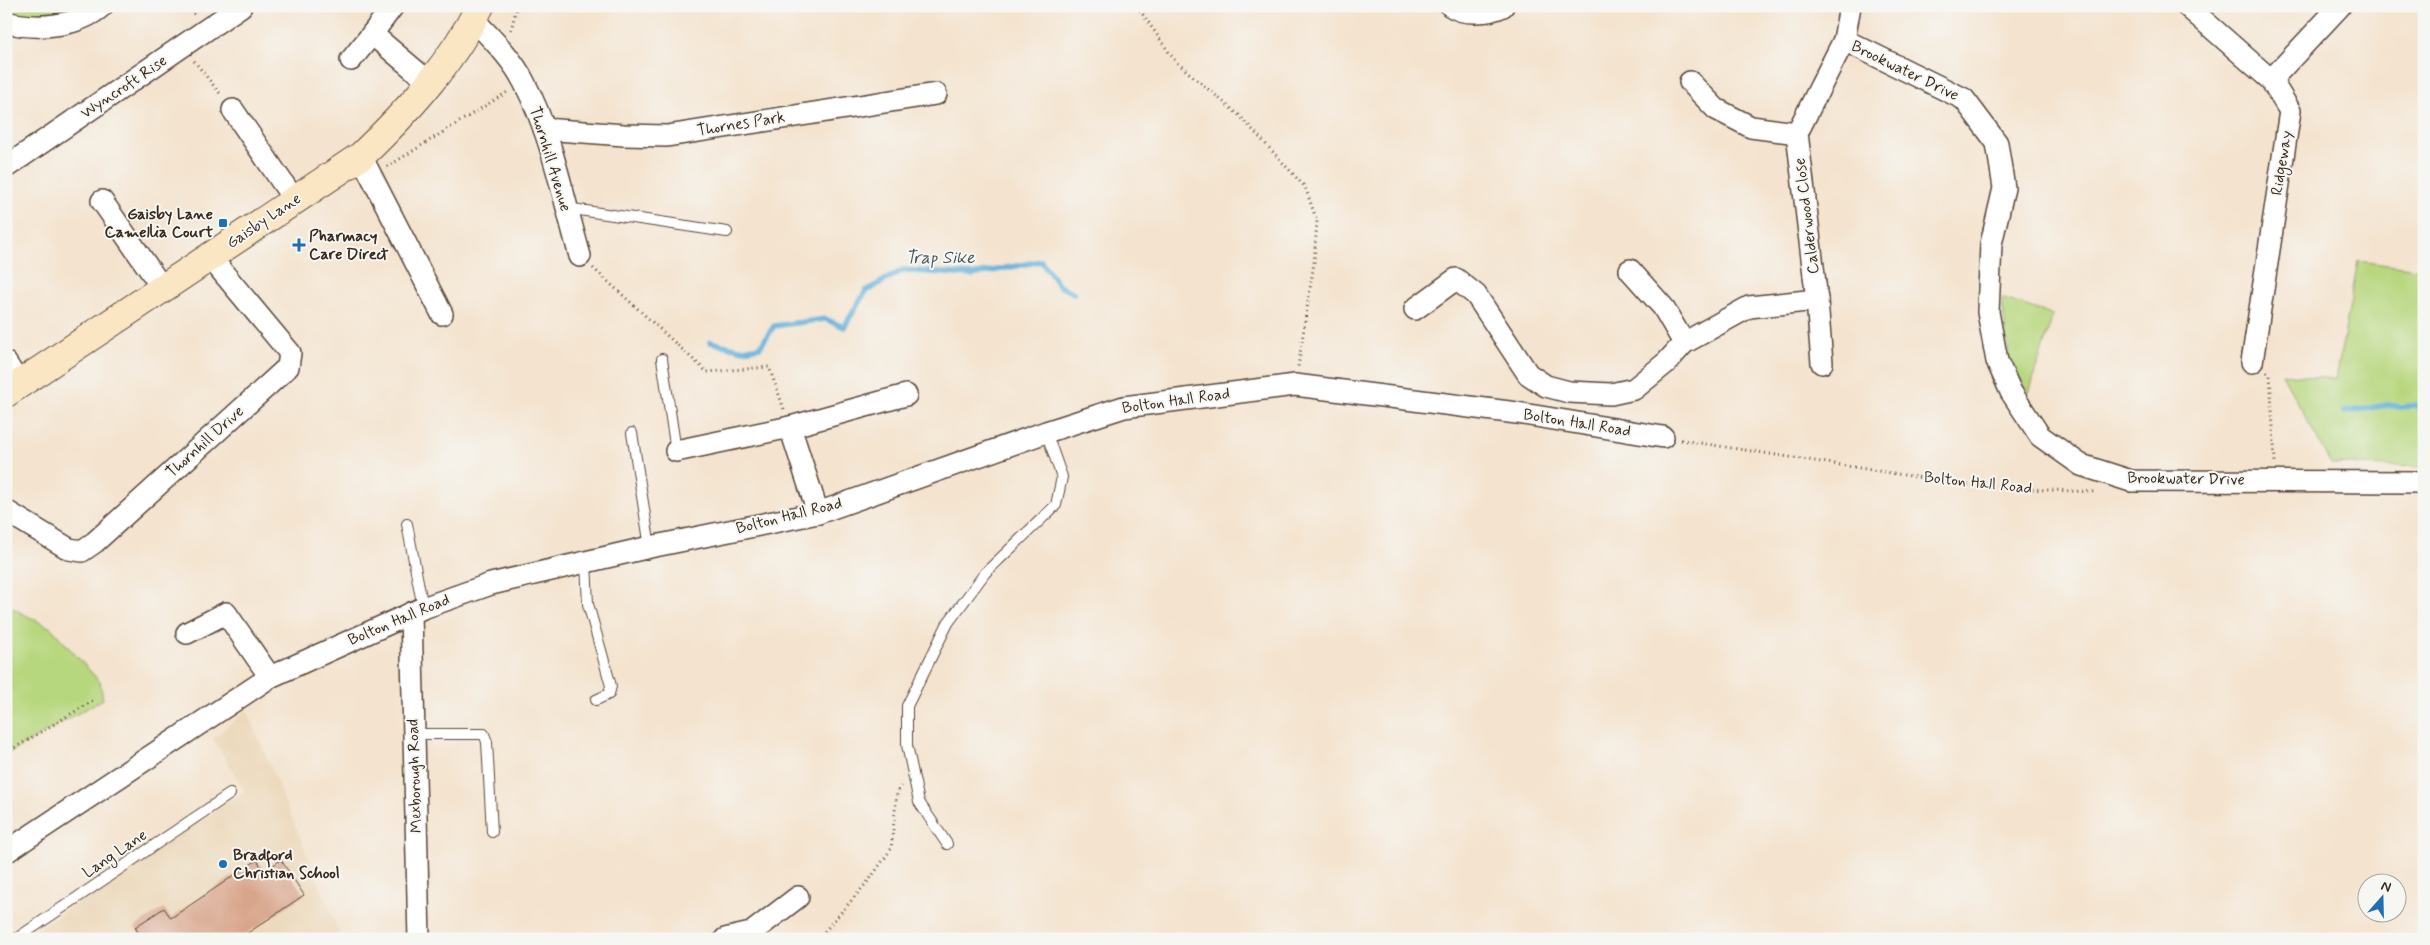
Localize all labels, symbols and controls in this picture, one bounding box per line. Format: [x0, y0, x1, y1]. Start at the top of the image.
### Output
street label: Brookwater Drive [1848, 36, 1962, 106]
street label: Wyncroft Rise [77, 50, 171, 124]
street label: Thornhill Avenue [524, 104, 576, 214]
street label: Thornes Park [695, 107, 787, 141]
street label: Ridgeway [2267, 129, 2298, 197]
street label: Calderwood Close [1789, 157, 1825, 275]
street label: Gaisby Lane [223, 188, 305, 254]
place label: Gaisby Lane Camellia Court [104, 204, 213, 243]
marker: Gaisby Lane Camellia Court [217, 217, 229, 229]
place label: Pharmacy Care Direct [309, 226, 389, 265]
marker: Pharmacy Care Direct [293, 239, 305, 251]
water label: Trap Sike [905, 246, 975, 270]
street label: Bolton Hall Road [1121, 383, 1231, 419]
street label: Thornhill Drive [161, 401, 249, 483]
street label: Bolton Hall Road [1522, 404, 1632, 442]
street label: Bolton Hall Road [1923, 467, 2033, 499]
street label: Brookwater Drive [2127, 467, 2245, 491]
street label: Bolton Hall Road [734, 493, 844, 539]
street label: Bolton Hall Road [345, 589, 453, 651]
street label: Mexborough Road [403, 719, 427, 833]
street label: Lang Lane [79, 825, 152, 884]
place label: Bradford Christian School [233, 845, 340, 884]
marker: Bradford Christian School [217, 858, 229, 870]
north arrow [2358, 872, 2408, 922]
text: N [2379, 877, 2394, 897]

